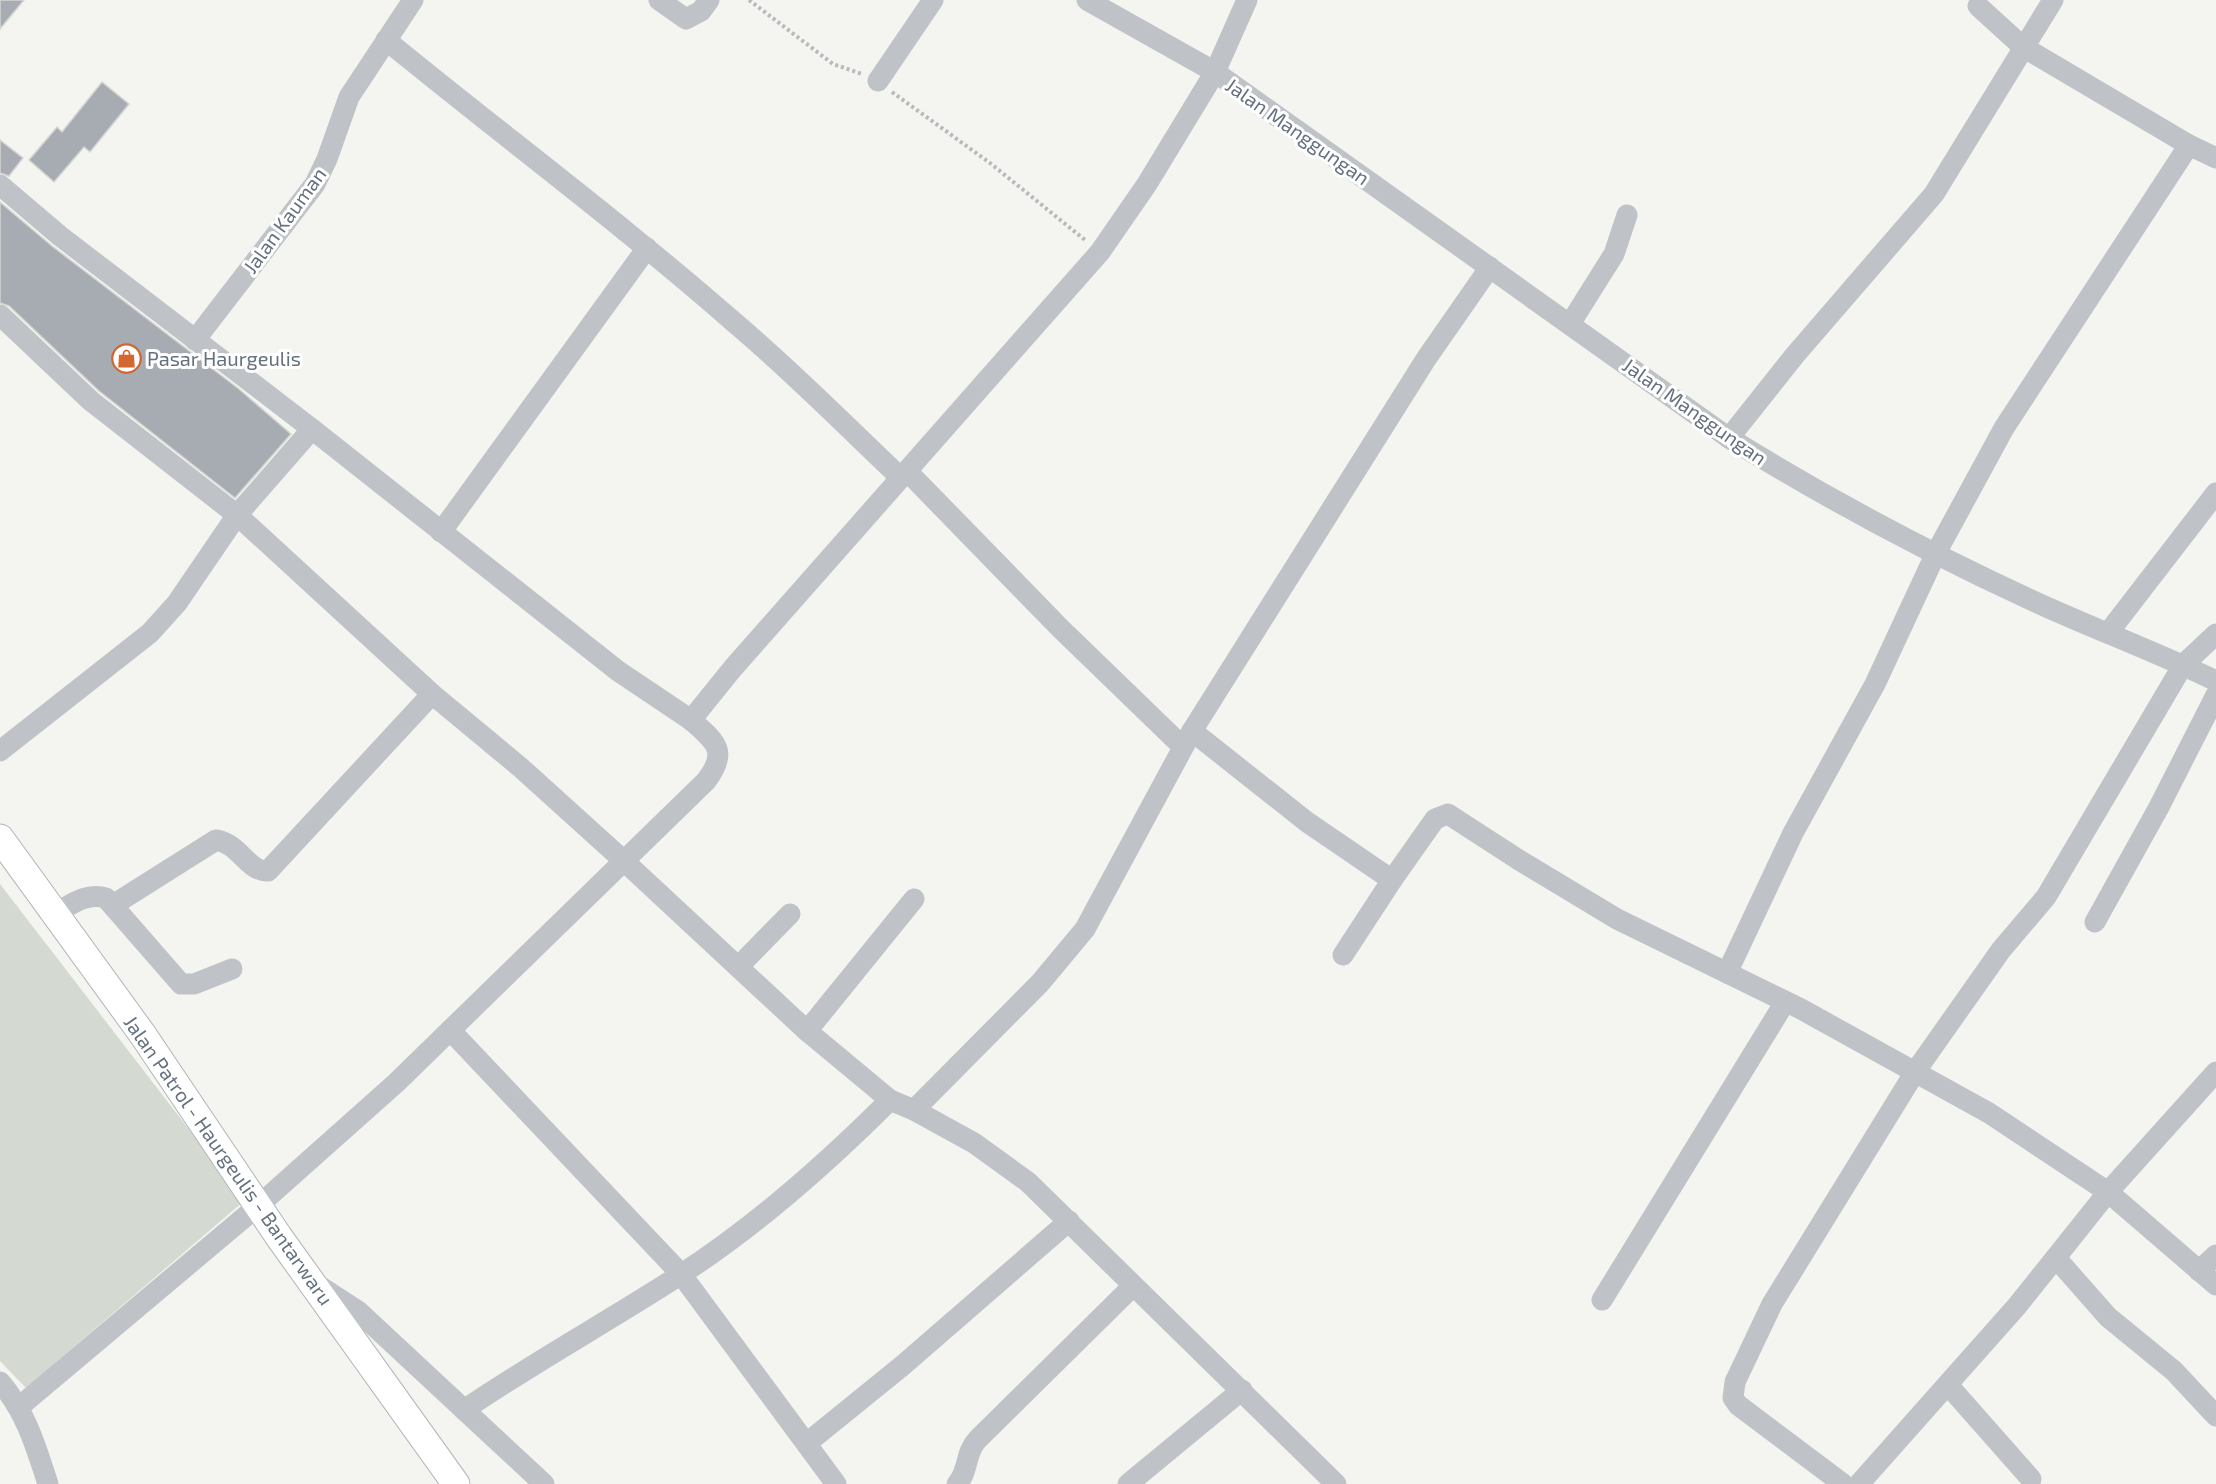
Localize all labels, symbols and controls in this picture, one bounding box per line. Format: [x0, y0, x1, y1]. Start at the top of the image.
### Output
street label: Jalan Manggungan [1222, 72, 1374, 190]
street label: Jalan Kauman [238, 162, 330, 278]
shop icon: Pasar Haurgeulis [110, 342, 142, 374]
place label: Pasar Haurgeulis [147, 346, 301, 370]
street label: Jalan Manggungan [1619, 352, 1771, 470]
street label: Jalan Patrol - Haurgeulis - Bantarwaru [119, 1011, 339, 1309]

